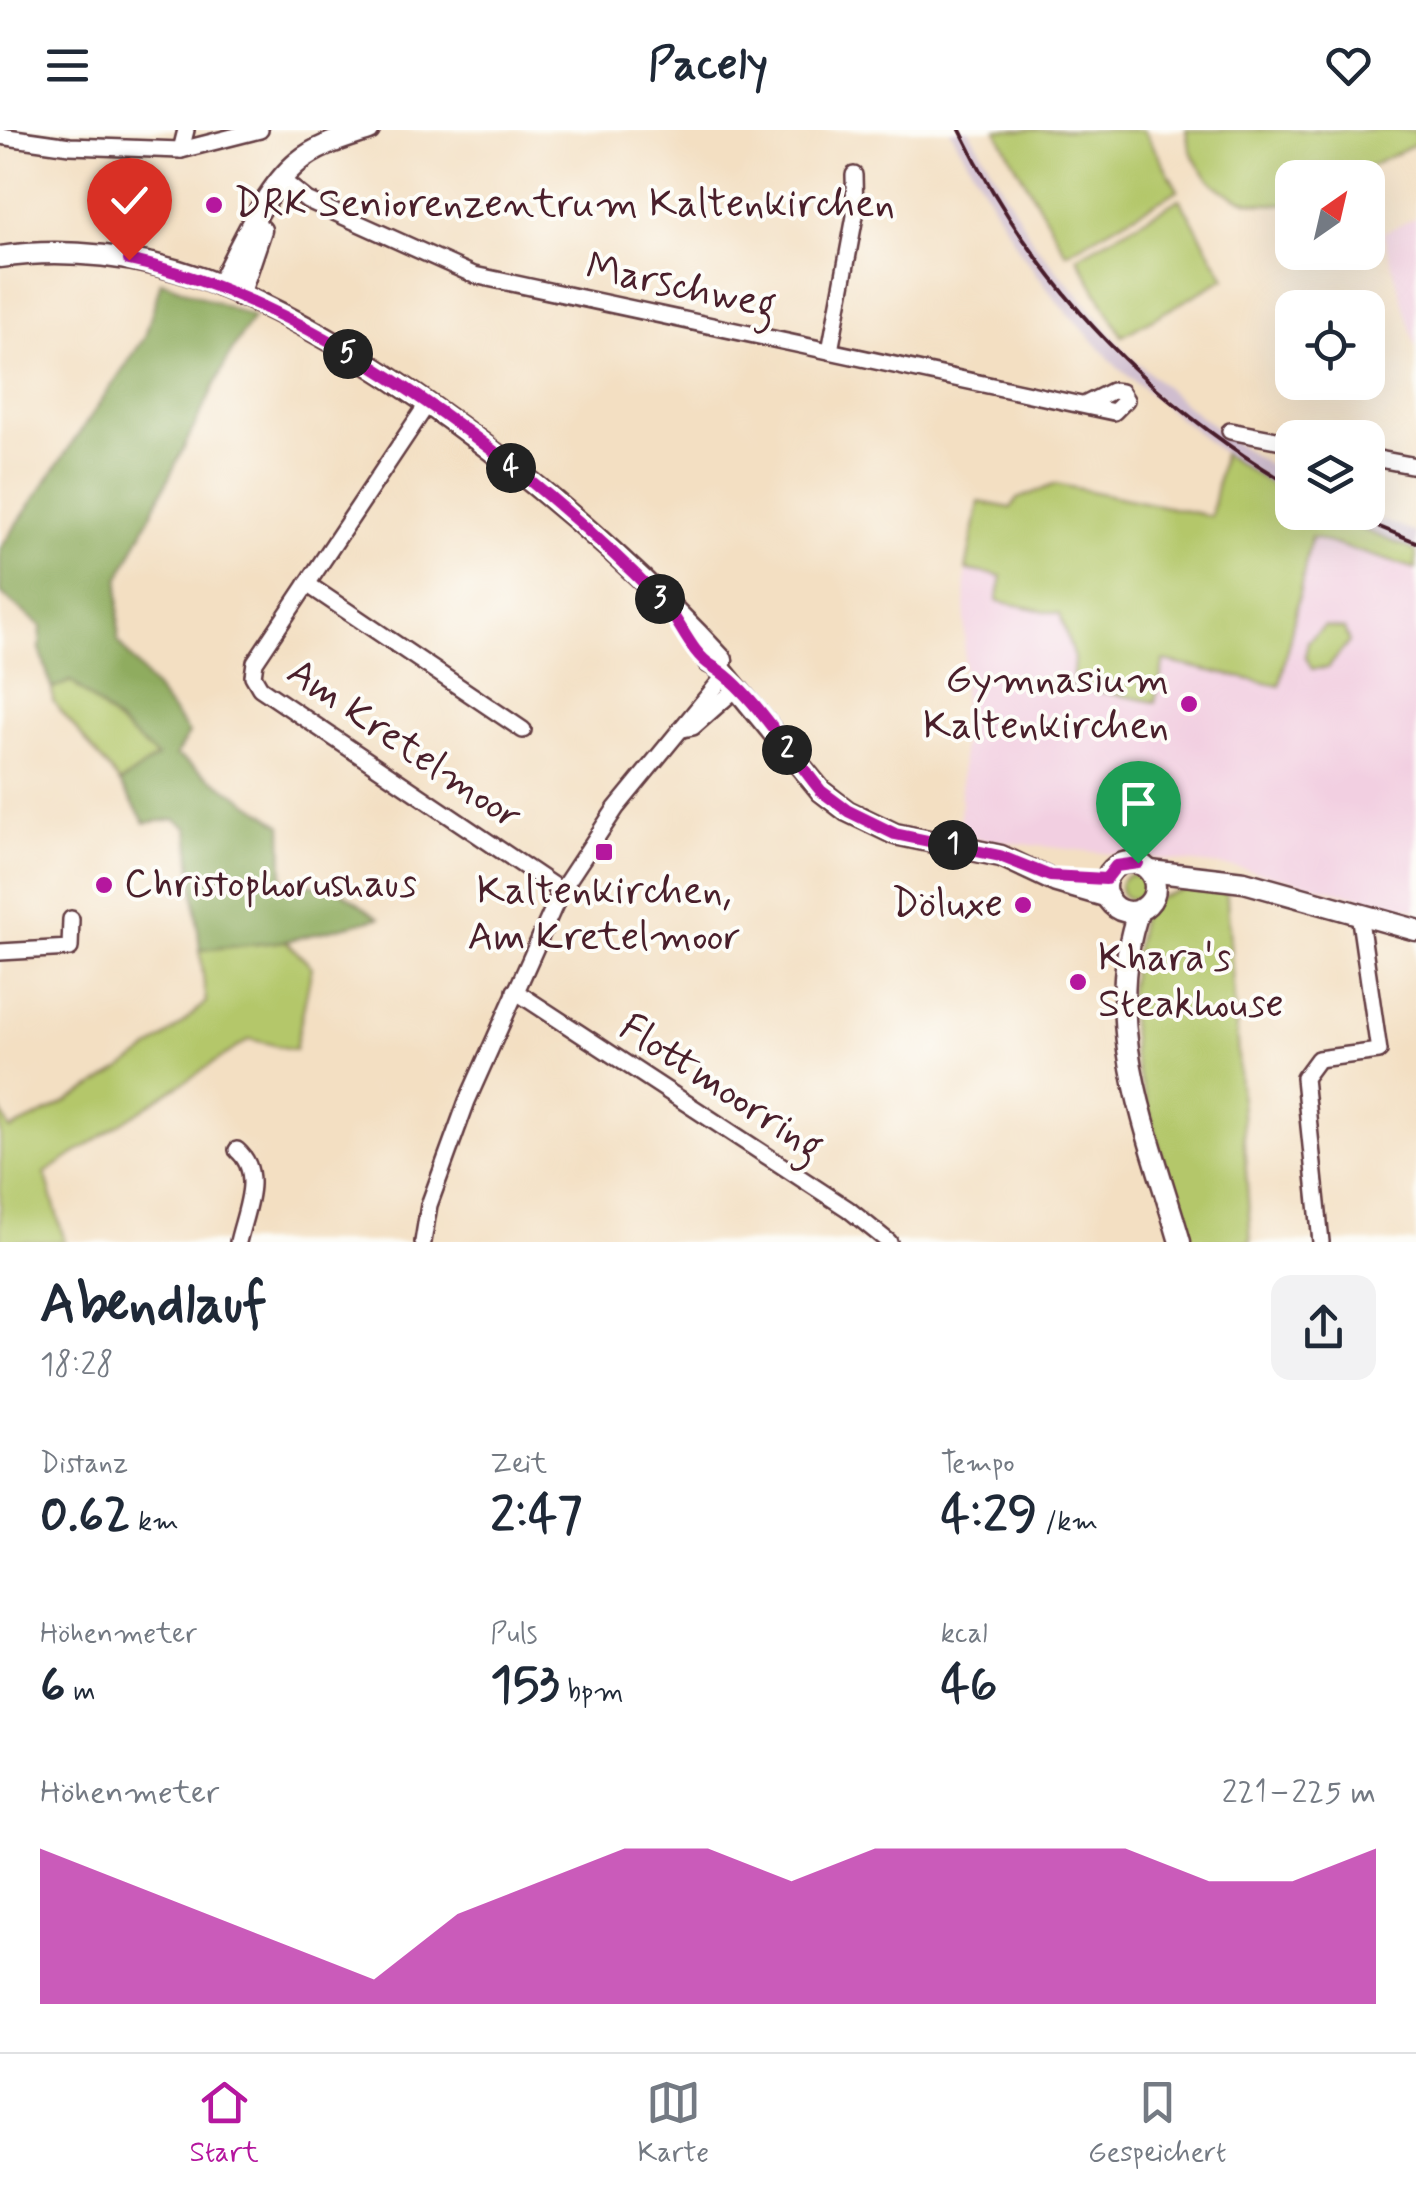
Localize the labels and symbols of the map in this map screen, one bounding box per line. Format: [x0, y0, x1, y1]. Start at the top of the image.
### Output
pin [87, 158, 172, 261]
north arrow [1275, 160, 1385, 270]
place label: DRK Seniorenzentrum Kaltenkirchen [234, 179, 895, 231]
marker: DRK Seniorenzentrum Kaltenkirchen [203, 194, 225, 216]
street label: Marschweg [580, 241, 781, 336]
pin: 5 [323, 329, 373, 379]
pin: 4 [486, 443, 536, 493]
pin: 3 [635, 574, 685, 624]
street label: Am Kretelmoor [276, 647, 532, 843]
place label: Gymnasium Kaltenkirchen [923, 655, 1169, 753]
marker: Gymnasium Kaltenkirchen [1178, 693, 1200, 715]
pin: 2 [762, 725, 812, 775]
pin [1096, 761, 1181, 864]
pin: 1 [928, 820, 978, 870]
marker: Kaltenkirchen, Am Kretelmoor [593, 841, 615, 863]
place label: Christophorushaus [124, 859, 417, 911]
place label: Kaltenkirchen, Am Kretelmoor [467, 866, 741, 964]
marker: Christophorushaus [93, 874, 115, 896]
place label: Döluxe [892, 879, 1003, 931]
marker: Döluxe [1012, 894, 1034, 916]
place label: Khara's Steakhouse [1098, 933, 1284, 1031]
marker: Khara's Steakhouse [1067, 971, 1089, 993]
street label: Flottmoorring [607, 1003, 833, 1177]

